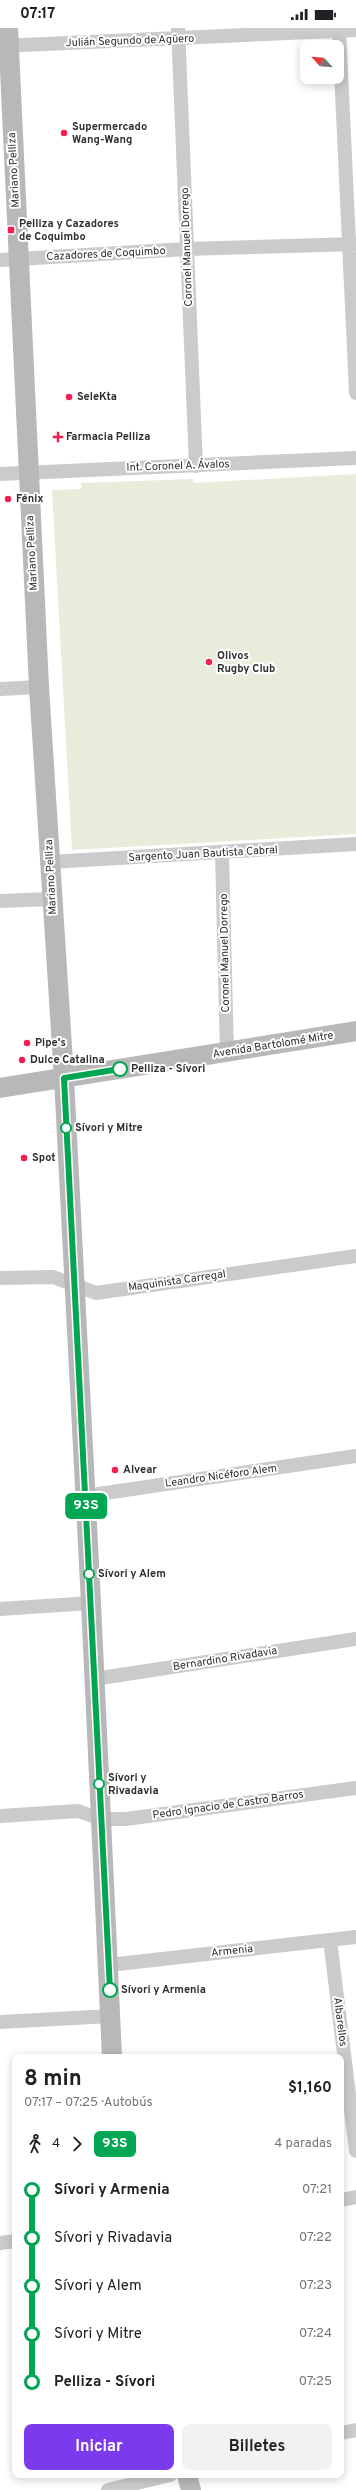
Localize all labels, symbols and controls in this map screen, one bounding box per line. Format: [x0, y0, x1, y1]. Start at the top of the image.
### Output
text: 07:17 [20, 5, 55, 24]
street label: Julián Segundo de Agüero [65, 32, 195, 50]
north arrow [300, 40, 344, 84]
map controls [300, 40, 344, 84]
place label: Supermercado Wang-Wang [72, 120, 147, 147]
marker: Supermercado Wang-Wang [59, 128, 69, 138]
street label: Mariano Pelliza [5, 132, 23, 208]
street label: Coronel Manuel Dorrego [178, 187, 196, 307]
place label: Pelliza y Cazadores de Coquimbo [19, 217, 119, 244]
marker: Pelliza y Cazadores de Coquimbo [6, 225, 16, 235]
street label: Cazadores de Coquimbo [46, 244, 166, 264]
place label: SeleKta [77, 390, 117, 404]
marker: SeleKta [64, 392, 74, 402]
place label: Farmacia Pelliza [66, 430, 150, 444]
marker: Farmacia Pelliza [53, 432, 63, 442]
street label: Int. Coronel A. Ávalos [126, 456, 230, 475]
place label: Fénix [16, 492, 44, 506]
marker: Fénix [3, 494, 13, 504]
street label: Mariano Pelliza [23, 515, 41, 591]
place label: Olivos Rugby Club [217, 649, 275, 676]
marker: Olivos Rugby Club [204, 657, 214, 667]
street label: Mariano Pelliza [42, 839, 60, 915]
street label: Sargento Juan Bautista Cabral [128, 843, 278, 865]
street label: Coronel Manuel Dorrego [217, 893, 233, 1013]
street label: Avenida Bartolomé Mitre [212, 1029, 335, 1061]
place label: Pipe's [35, 1036, 66, 1050]
marker: Pipe's [22, 1038, 32, 1048]
place label: Dulce Catalina [30, 1053, 105, 1067]
marker: Dulce Catalina [17, 1055, 27, 1065]
marker: Pelliza - Sívori [112, 1061, 128, 1077]
place label: Pelliza - Sívori [131, 1062, 205, 1076]
place label: Sívori y Mitre [75, 1121, 143, 1135]
marker: Sívori y Mitre [60, 1122, 72, 1134]
place label: Spot [32, 1151, 56, 1165]
marker: Spot [19, 1153, 29, 1163]
street label: Maquinista Carregal [127, 1267, 227, 1295]
street label: Leandro Nicéforo Alem [164, 1461, 278, 1491]
place label: Alvear [123, 1463, 157, 1477]
marker: Alvear [110, 1465, 120, 1475]
line badge: 93S [63, 1493, 109, 1519]
text: 93S [73, 1497, 99, 1514]
place label: Sívori y Alem [98, 1567, 166, 1581]
marker: Sívori y Alem [83, 1568, 95, 1580]
street label: Bernardino Rivadavia [172, 1644, 278, 1674]
place label: Sívori y Rivadavia [108, 1771, 159, 1798]
marker: Sívori y Rivadavia [93, 1778, 105, 1790]
street label: Pedro Ignacio de Castro Barros [152, 1787, 304, 1823]
street label: Armenia [210, 1942, 254, 1960]
marker: Sívori y Armenia [102, 1982, 118, 1998]
place label: Sívori y Armenia [121, 1983, 206, 1997]
street label: Albarellos [330, 1997, 350, 2047]
text: 8 min [24, 2066, 82, 2093]
text: $1,160 [288, 2079, 332, 2098]
text: 07:17 – 07:25 · Autobús [24, 2095, 153, 2111]
icon: walk [24, 2133, 46, 2155]
icon: forward [66, 2133, 88, 2155]
text: 93S [102, 2135, 128, 2152]
text: 4 [52, 2136, 60, 2152]
text: 4 paradas [274, 2136, 332, 2152]
text: Sívori y Armenia [54, 2181, 170, 2200]
text: 07:21 [302, 2182, 332, 2198]
text: Sívori y Rivadavia [54, 2229, 172, 2248]
text: 07:22 [299, 2230, 332, 2246]
text: Sívori y Alem [54, 2277, 142, 2296]
text: 07:23 [299, 2278, 332, 2294]
text: Sívori y Mitre [54, 2325, 142, 2344]
text: 07:24 [299, 2326, 332, 2342]
text: Pelliza - Sívori [54, 2373, 155, 2392]
text: 07:25 [299, 2374, 332, 2390]
button: Iniciar [24, 2424, 174, 2470]
button: Billetes [182, 2424, 332, 2470]

